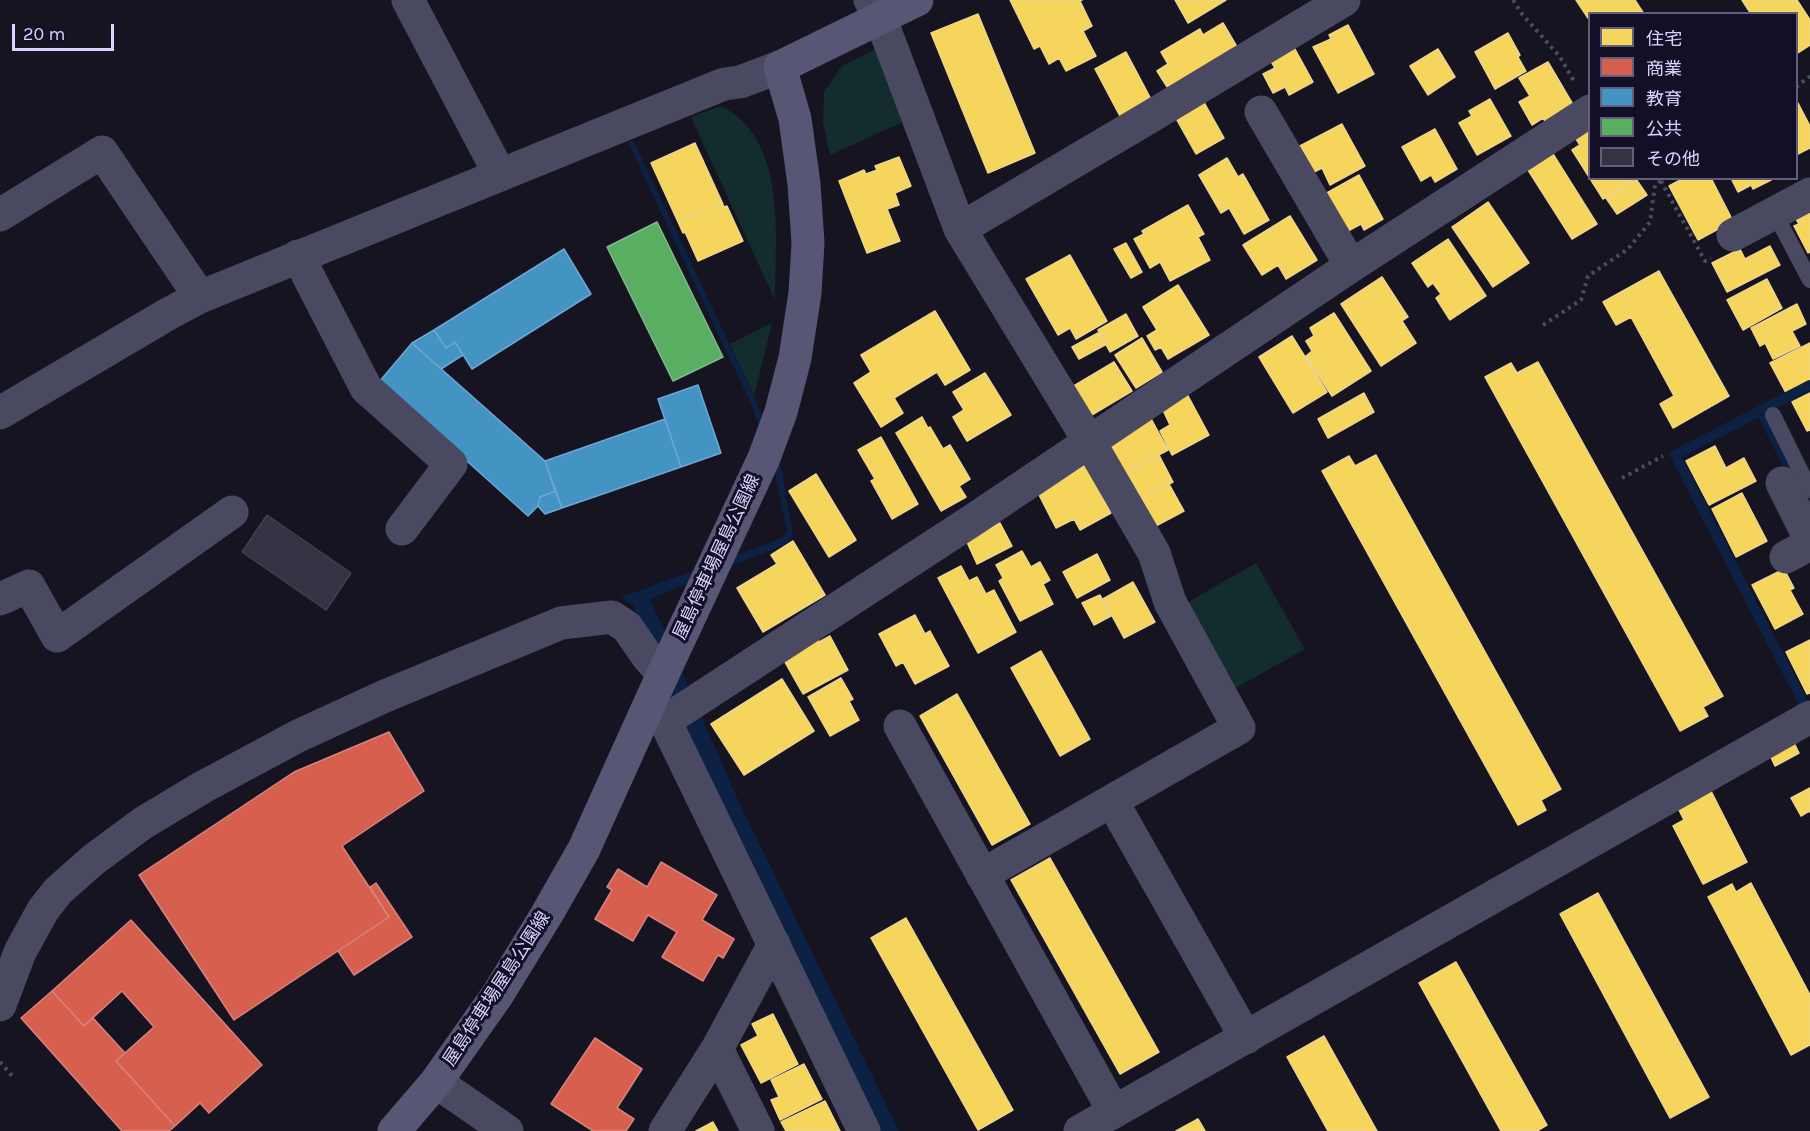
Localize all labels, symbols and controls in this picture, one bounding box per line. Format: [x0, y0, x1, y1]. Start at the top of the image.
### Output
scale bar [15, 12, 117, 50]
legend [1588, 12, 1798, 180]
text: 20 m [23, 23, 65, 45]
text: 住宅 [1646, 28, 1682, 50]
text: 商業 [1646, 58, 1682, 80]
text: 教育 [1646, 88, 1682, 110]
text: 公共 [1646, 118, 1682, 140]
text: その他 [1646, 148, 1700, 170]
street label: 屋島停車場屋島公園線 [669, 471, 765, 643]
street label: 屋島停車場屋島公園線 [439, 908, 555, 1070]

